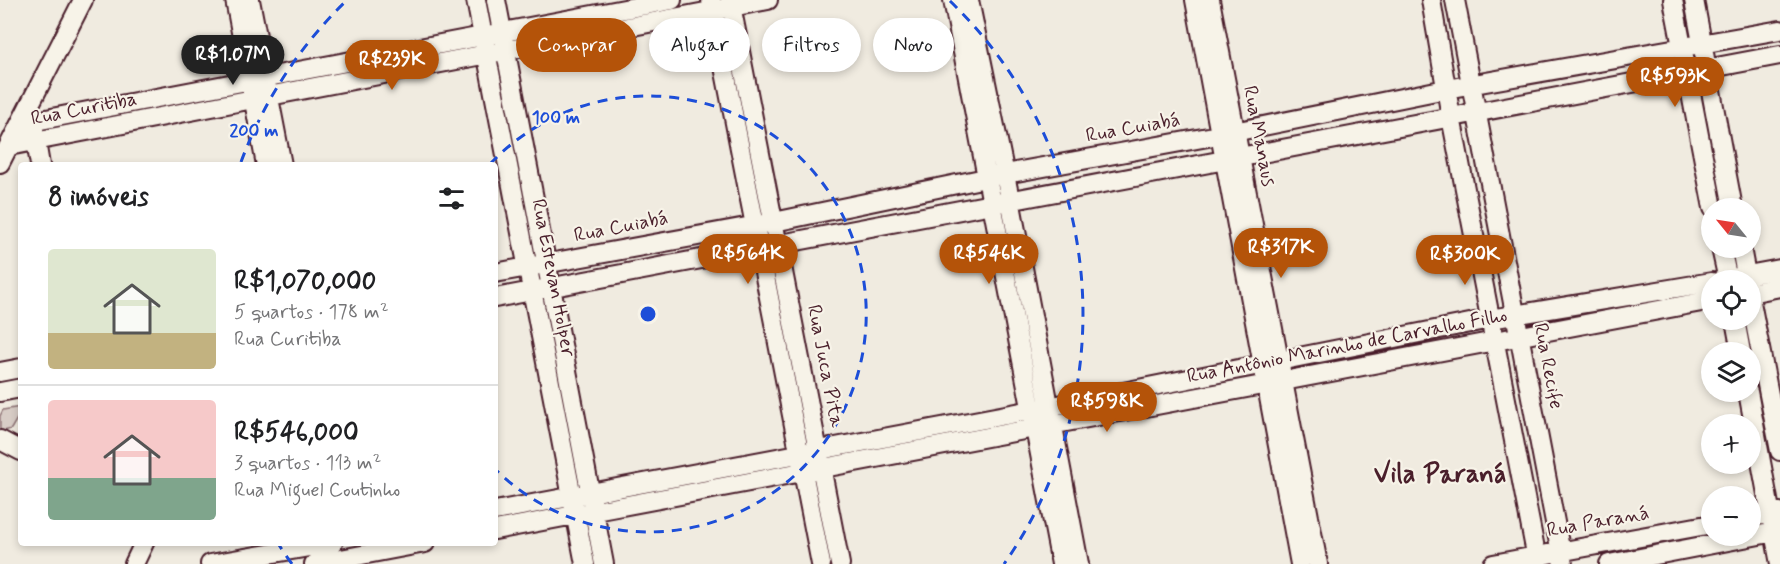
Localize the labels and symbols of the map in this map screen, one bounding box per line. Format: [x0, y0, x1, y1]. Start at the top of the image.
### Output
pin: R$1.07M [178, 35, 288, 86]
pin: R$239K [343, 40, 441, 91]
pin: R$593K [1626, 57, 1724, 108]
street label: Rua Manaus [1236, 83, 1282, 189]
street label: Rua Curitiba [29, 85, 139, 133]
text: 100 m [532, 106, 580, 130]
street label: Rua Cuiabá [1084, 106, 1182, 150]
text: 200 m [229, 119, 279, 143]
street label: Rua Estevan Holper [524, 197, 582, 360]
north arrow [1701, 198, 1761, 258]
street label: Rua Cuiabá [572, 205, 670, 249]
pin: R$317K [1232, 228, 1330, 279]
pin: R$564K [699, 234, 797, 285]
pin: R$546K [940, 234, 1038, 285]
pin: R$300K [1416, 235, 1514, 286]
street label: Rua Juca Pita [800, 302, 850, 431]
street label: Rua Antônio Marinho de Carvalho Filho [1185, 302, 1509, 390]
centre of rings [638, 304, 658, 324]
street label: Rua Recife [1526, 321, 1570, 411]
pin: R$598K [1058, 382, 1156, 433]
district label: Vila Paraná [1374, 458, 1506, 492]
street label: Rua Paraná [1545, 500, 1651, 544]

